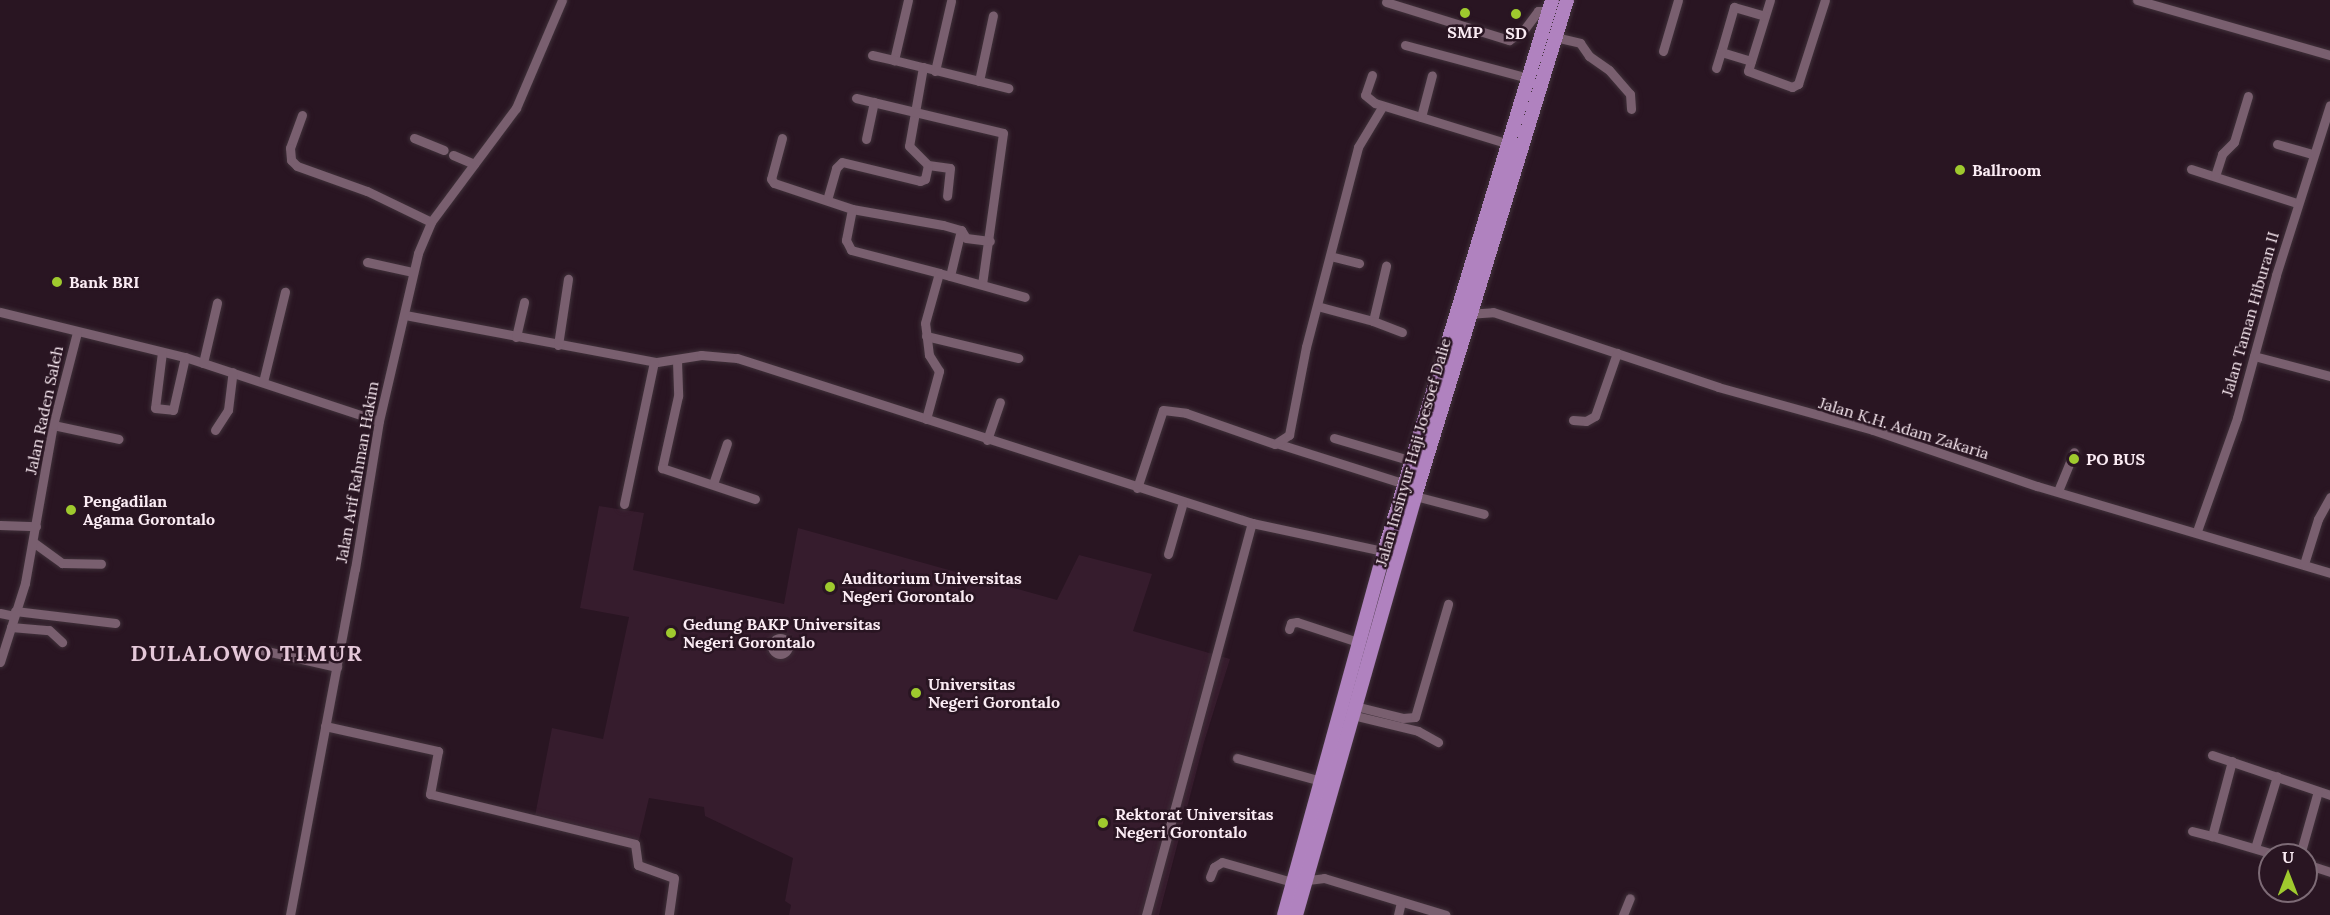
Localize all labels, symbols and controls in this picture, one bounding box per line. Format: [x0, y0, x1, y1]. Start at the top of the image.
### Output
marker: SMP [1458, 6, 1472, 20]
marker: SD [1509, 7, 1523, 21]
place label: SMP [1447, 22, 1483, 42]
place label: SD [1505, 23, 1527, 43]
place label: Ballroom [1972, 160, 2041, 180]
marker: Ballroom [1953, 163, 1967, 177]
street label: Jalan Taman Hiburan II [2217, 229, 2283, 399]
place label: Bank BRI [69, 272, 139, 292]
marker: Bank BRI [50, 275, 64, 289]
street label: Jalan Insinyur Haji Joesoef Dalie [1371, 336, 1455, 568]
street label: Jalan Raden Saleh [21, 344, 67, 476]
street label: Jalan Arif Rahman Hakim [332, 380, 382, 564]
street label: Jalan K.H. Adam Zakaria [1817, 393, 1991, 463]
place label: PO BUS [2086, 449, 2145, 469]
marker: PO BUS [2067, 452, 2081, 466]
place label: Pengadilan Agama Gorontalo [83, 491, 215, 529]
marker: Pengadilan Agama Gorontalo [64, 503, 78, 517]
place label: Auditorium Universitas Negeri Gorontalo [842, 568, 1022, 606]
marker: Auditorium Universitas Negeri Gorontalo [823, 580, 837, 594]
place label: Gedung BAKP Universitas Negeri Gorontalo [683, 614, 881, 652]
marker: Gedung BAKP Universitas Negeri Gorontalo [664, 626, 678, 640]
district label: DULALOWO TIMUR [131, 641, 363, 667]
place label: Universitas Negeri Gorontalo [928, 674, 1060, 712]
marker: Universitas Negeri Gorontalo [909, 686, 923, 700]
place label: Rektorat Universitas Negeri Gorontalo [1115, 804, 1274, 842]
marker: Rektorat Universitas Negeri Gorontalo [1096, 816, 1110, 830]
north arrow [2258, 843, 2318, 903]
text: U [2282, 847, 2294, 867]

